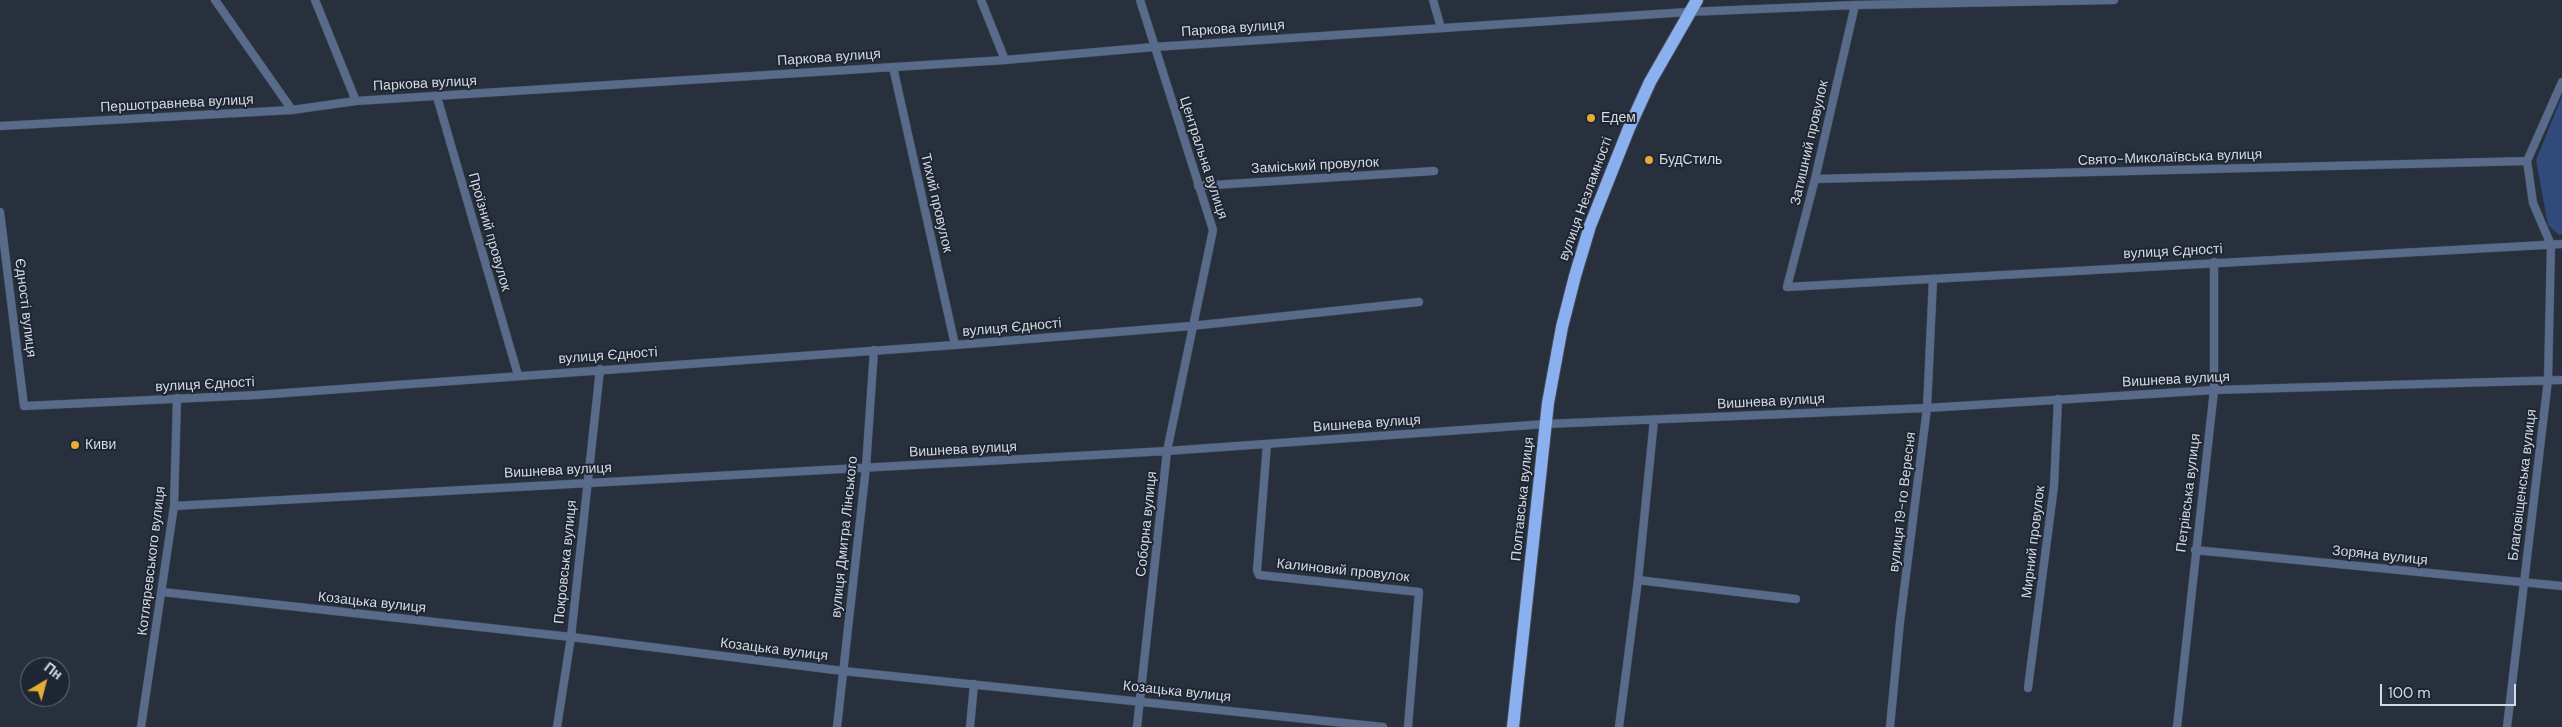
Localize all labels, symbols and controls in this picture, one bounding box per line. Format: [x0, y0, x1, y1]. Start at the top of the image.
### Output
street label: Паркова вулиця [1181, 17, 1285, 41]
street label: Паркова вулиця [777, 46, 881, 70]
street label: Паркова вулиця [373, 73, 477, 95]
street label: Затишний провулок [1787, 79, 1833, 207]
street label: Першотравнева вулиця [100, 92, 254, 116]
street label: Центральна вулиця [1175, 95, 1231, 221]
place label: Едем [1601, 110, 1636, 126]
marker: Едем [1585, 112, 1597, 124]
street label: вулиця Незламності [1556, 135, 1616, 263]
street label: Свято-Миколаївська вулиця [2077, 146, 2263, 170]
street label: Тихий провулок [916, 152, 956, 254]
place label: БудСтиль [1659, 152, 1722, 168]
street label: Заміський провулок [1251, 154, 1379, 178]
marker: БудСтиль [1643, 154, 1655, 166]
street label: Проїзний провулок [464, 171, 514, 293]
street label: вулиця Єдності [2123, 241, 2223, 263]
street label: Єдності вулиця [11, 258, 39, 358]
street label: вулиця Єдності [962, 315, 1062, 341]
street label: вулиця Єдності [558, 344, 658, 368]
street label: Вишнева вулиця [2122, 369, 2230, 391]
street label: вулиця Єдності [155, 374, 255, 396]
street label: Вишнева вулиця [1717, 391, 1825, 413]
street label: Благовіщенська вулиця [2505, 408, 2541, 562]
street label: Вишнева вулиця [1312, 412, 1422, 436]
street label: вулиця 19-го Вересня [1886, 431, 1920, 573]
street label: Петрівська вулиця [2173, 433, 2205, 553]
street label: Полтавська вулиця [1508, 436, 1538, 562]
place label: Киви [85, 437, 116, 453]
marker: Киви [69, 439, 81, 451]
street label: Вишнева вулиця [909, 439, 1017, 461]
street label: вулиця Дмитра Лінського [828, 455, 862, 619]
street label: Вишнева вулиця [504, 460, 612, 482]
street label: Соборна вулиця [1133, 470, 1161, 578]
street label: Котляревського вулиця [134, 485, 170, 637]
street label: Мирний провулок [2019, 485, 2049, 599]
street label: Покровська вулиця [551, 499, 581, 625]
street label: Зоряна вулиця [2331, 543, 2429, 569]
street label: Калиновий провулок [1276, 556, 1410, 586]
street label: Козацька вулиця [317, 589, 427, 617]
street label: Козацька вулиця [719, 635, 829, 665]
north arrow [20, 657, 70, 707]
text: Пн [41, 658, 66, 684]
scale bar [2382, 674, 2518, 706]
street label: Козацька вулиця [1122, 678, 1232, 706]
text: 100 m [2388, 683, 2431, 703]

